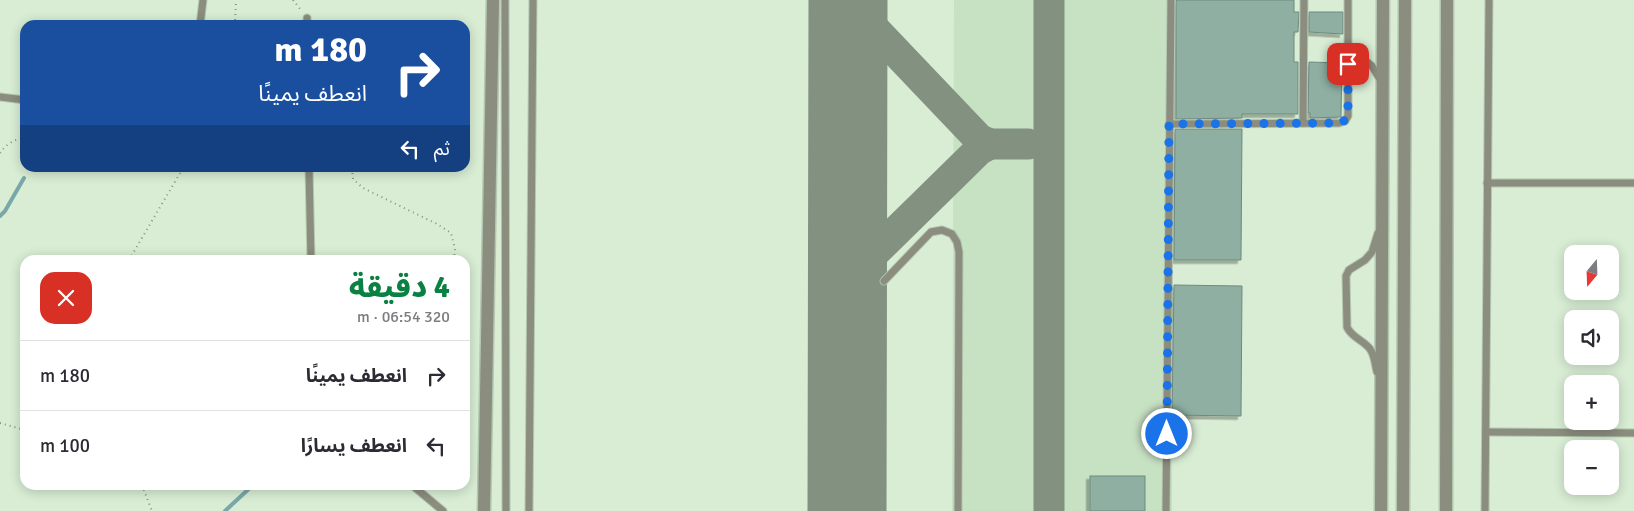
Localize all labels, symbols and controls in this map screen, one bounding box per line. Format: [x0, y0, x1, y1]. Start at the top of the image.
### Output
text: 180 m [274, 28, 367, 71]
icon: right [385, 40, 450, 105]
pin [1327, 43, 1369, 85]
icon: arrive [1334, 50, 1362, 78]
text: انعطف يمينًا [258, 80, 367, 107]
icon: left [396, 135, 424, 163]
text: ثم [434, 137, 450, 161]
north arrow [1564, 245, 1619, 300]
map controls [1564, 245, 1619, 495]
text: 4 دقيقة [349, 269, 450, 306]
button: close [40, 272, 92, 324]
text: 320 m · 06:54 [357, 307, 450, 327]
button: sound [1564, 310, 1619, 365]
icon: right [422, 362, 450, 390]
text: 180 m [40, 364, 90, 388]
text: انعطف يمينًا [306, 364, 407, 388]
button: + [1564, 375, 1619, 430]
position arrow [1140, 407, 1192, 459]
icon: left [422, 432, 450, 460]
text: 100 m [40, 434, 90, 458]
text: انعطف يسارًا [301, 434, 407, 458]
button: − [1564, 440, 1619, 495]

